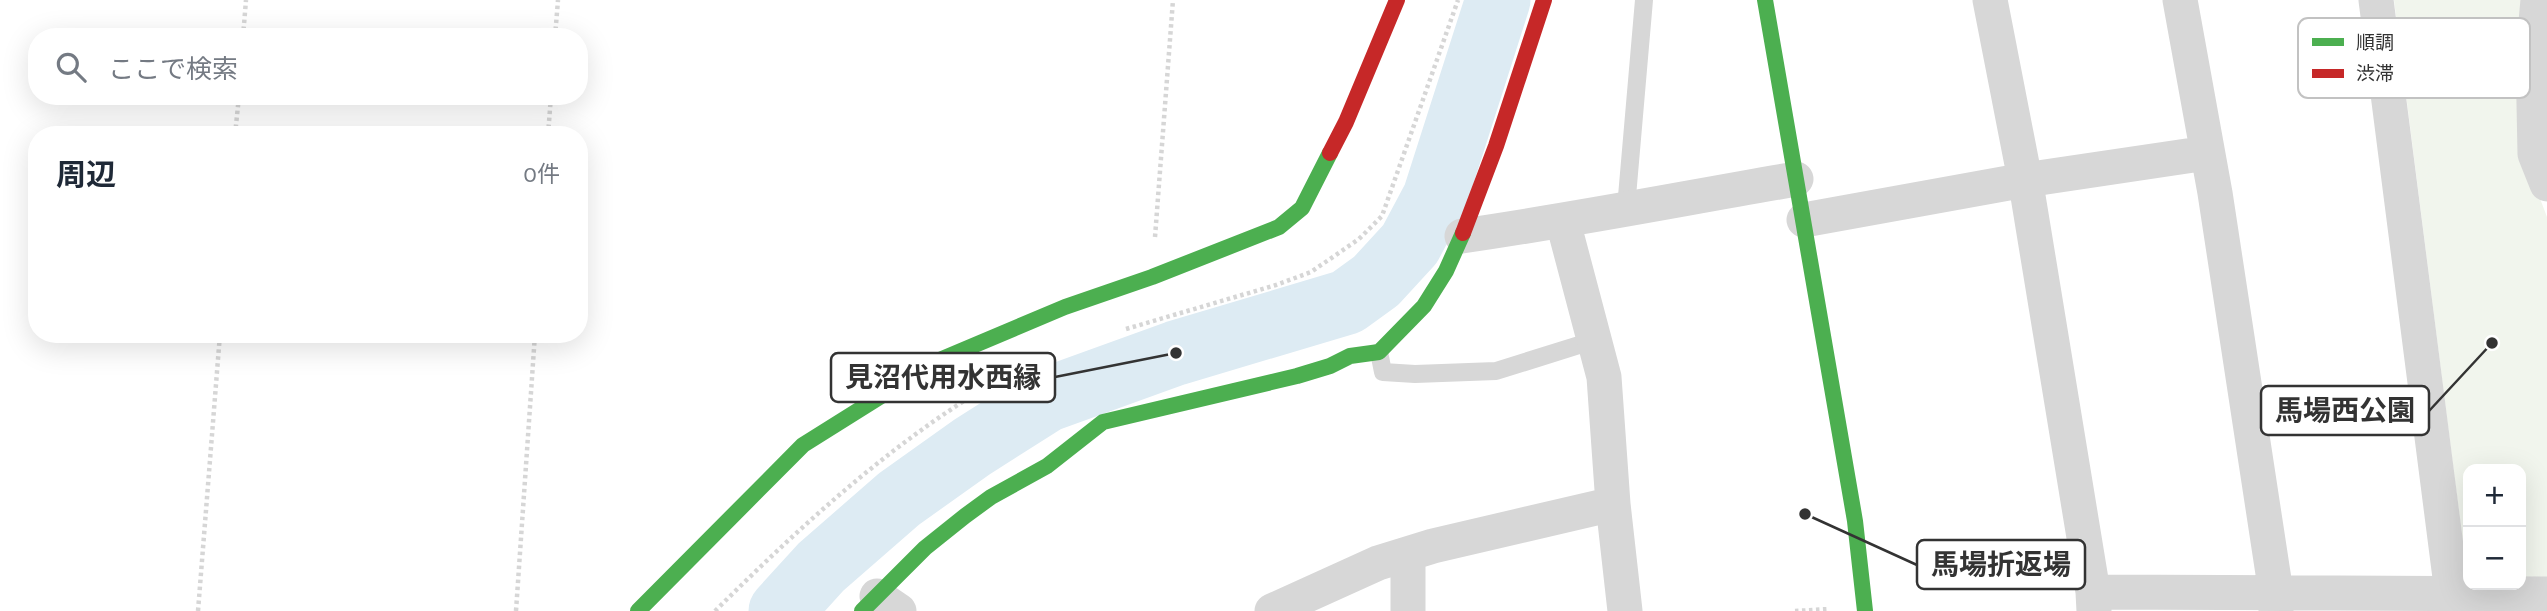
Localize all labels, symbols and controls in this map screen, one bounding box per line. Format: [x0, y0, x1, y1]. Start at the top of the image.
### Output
legend [2298, 18, 2530, 98]
search box [28, 28, 588, 105]
text: 順調 [2356, 32, 2394, 54]
icon: search [52, 48, 90, 86]
text: ここで検索 [108, 54, 238, 85]
text: 渋滞 [2356, 63, 2394, 85]
text: 周辺 [56, 157, 116, 193]
text: 0件 [523, 161, 560, 188]
callout: 見沼代用水西縁 [831, 353, 1055, 402]
text: 見沼代用水西縁 [845, 361, 1041, 394]
callout: 馬場西公園 [2261, 386, 2429, 435]
text: 馬場西公園 [2275, 394, 2415, 427]
map controls [2463, 464, 2526, 590]
button: + [2463, 464, 2526, 527]
button: − [2463, 527, 2526, 590]
callout: 馬場折返場 [1917, 540, 2085, 589]
text: 馬場折返場 [1931, 548, 2071, 581]

